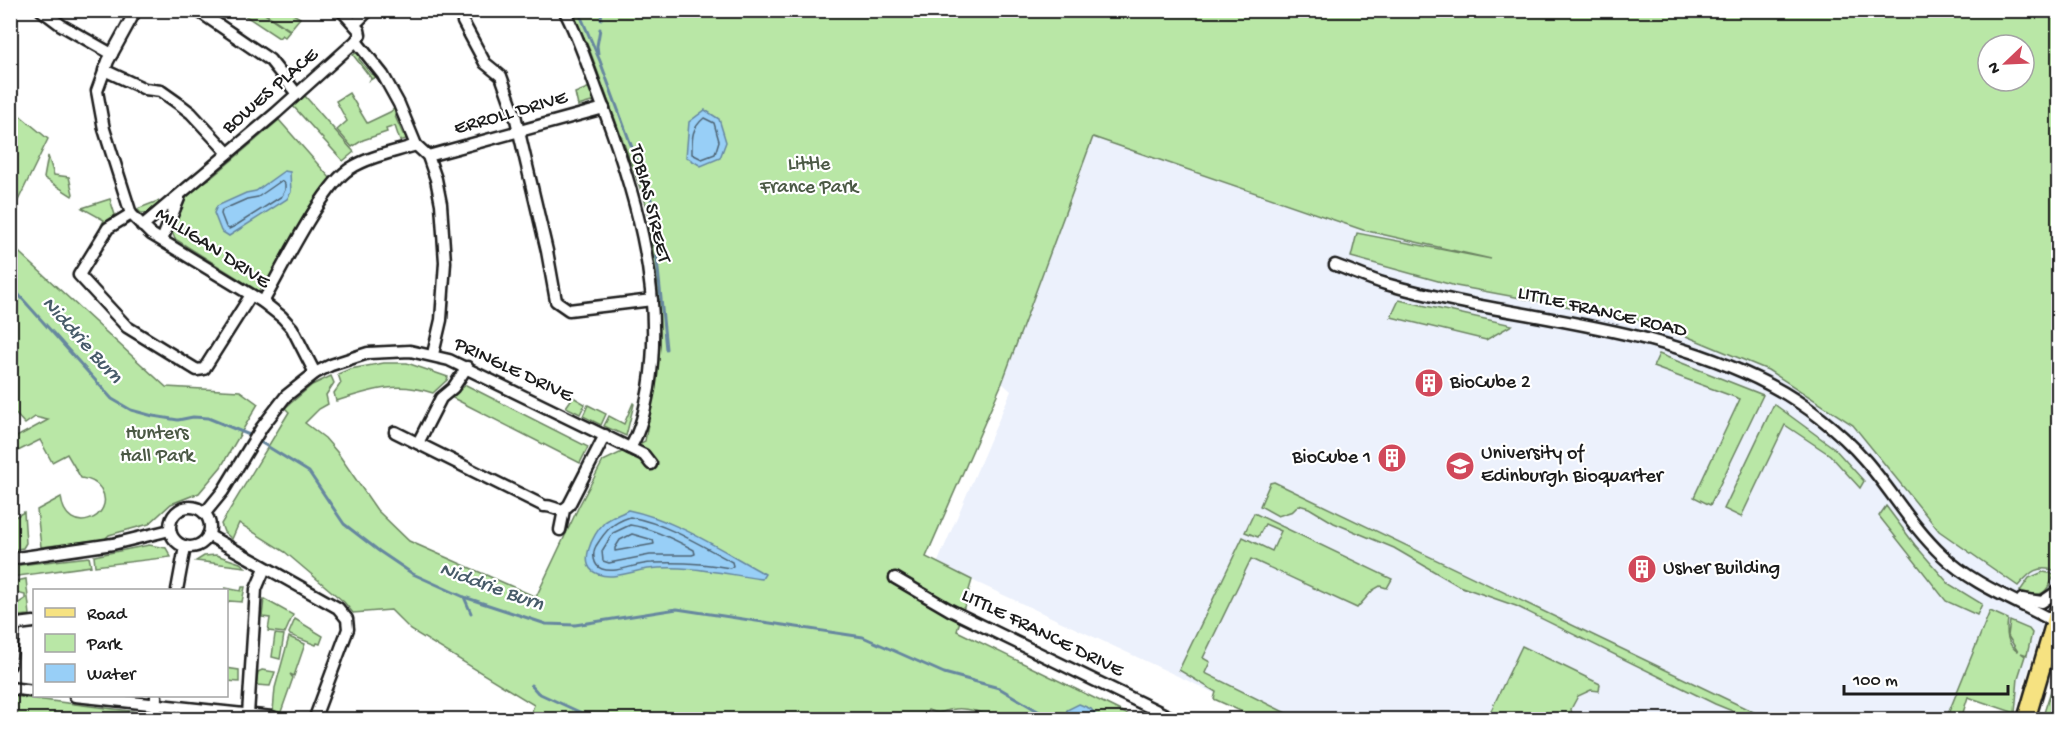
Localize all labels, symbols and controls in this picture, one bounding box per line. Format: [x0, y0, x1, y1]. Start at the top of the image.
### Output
north arrow [1976, 33, 2036, 93]
street label: BOWES PLACE [218, 43, 325, 140]
text: N [1984, 58, 2006, 76]
street label: ERROLL DRIVE [452, 86, 572, 141]
street label: TOBIAS STREET [623, 142, 675, 267]
park label: Little France Park [759, 154, 860, 200]
street label: MILLIGAN DRIVE [150, 203, 275, 295]
street label: LITTLE FRANCE ROAD [1515, 282, 1690, 344]
water label: Niddrie Burn [35, 292, 127, 391]
street label: PRINGLE DRIVE [449, 333, 577, 409]
building icon: BioCube 2 [1413, 367, 1445, 399]
place label: BioCube 2 [1449, 372, 1531, 395]
park label: Hunters Hall Park [120, 423, 196, 469]
building icon: BioCube 1 [1376, 442, 1408, 474]
place label: University of Edinburgh Bioquarter [1481, 443, 1665, 489]
place label: BioCube 1 [1291, 447, 1371, 470]
school or university icon: University of Edinburgh Bioquarter [1444, 450, 1476, 482]
building icon: Usher Building [1626, 553, 1658, 585]
water label: Niddrie Burn [436, 558, 547, 619]
place label: Usher Building [1663, 558, 1780, 581]
street label: LITTLE FRANCE DRIVE [957, 585, 1128, 684]
legend [33, 589, 228, 697]
text: Road [87, 605, 128, 626]
text: Park [86, 635, 123, 656]
scale bar [1844, 658, 2008, 696]
text: Water [87, 665, 137, 686]
text: 100 m [1852, 671, 1898, 692]

